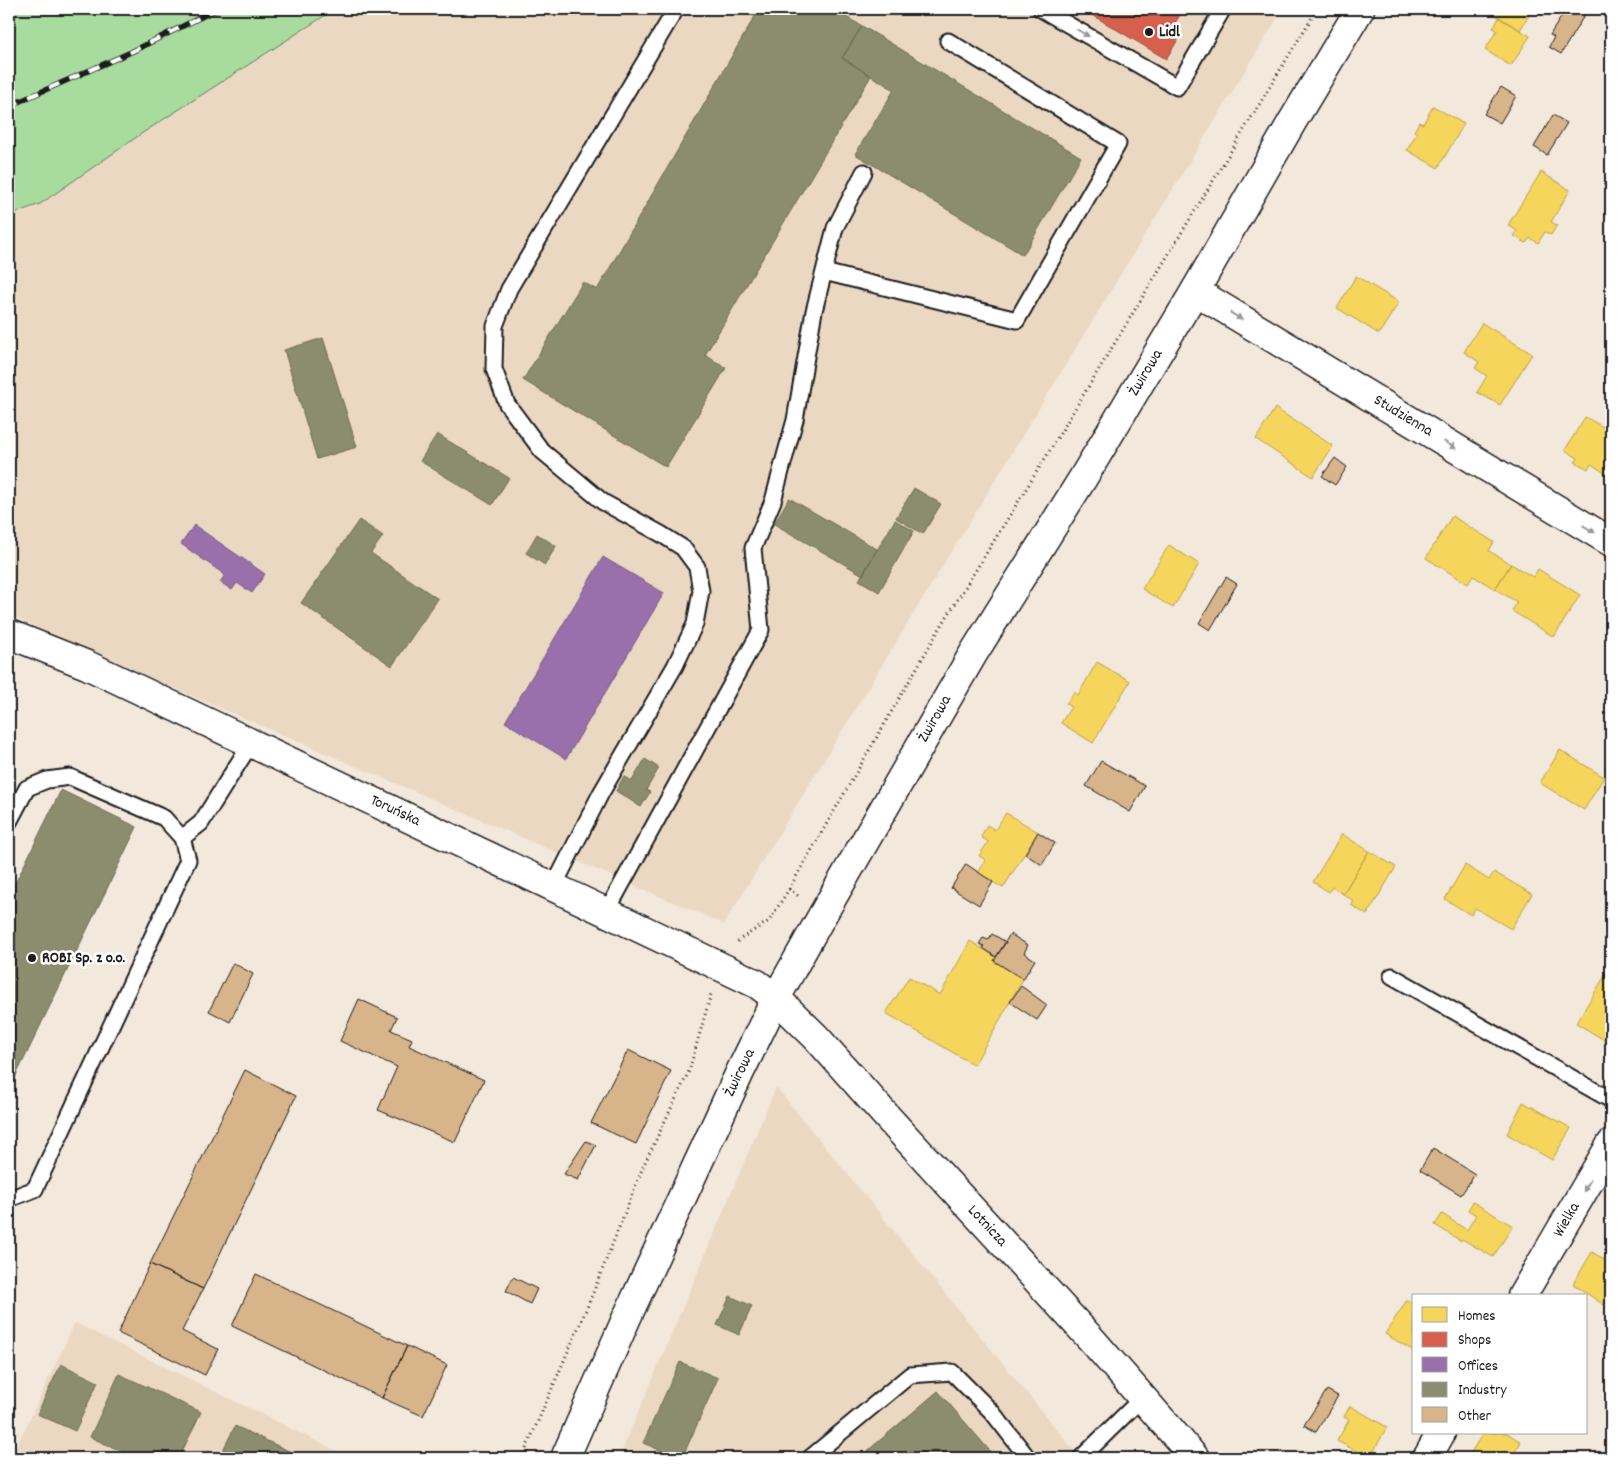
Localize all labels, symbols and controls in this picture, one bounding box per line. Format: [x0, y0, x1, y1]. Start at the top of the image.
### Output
place label: Lidl [1159, 21, 1180, 44]
marker: Lidl [1143, 26, 1155, 38]
one-way arrow [1076, 29, 1091, 37]
one-way arrow [1230, 311, 1243, 320]
street label: Żwirowa [1123, 345, 1169, 401]
street label: Studzienna [1369, 389, 1438, 443]
one-way arrow [1444, 441, 1457, 450]
one-way arrow [1583, 525, 1596, 534]
street label: Żwirowa [912, 691, 958, 747]
street label: Toruńska [366, 789, 424, 833]
place label: ROBI Sp. z o.o. [42, 947, 126, 970]
marker: ROBI Sp. z o.o. [26, 952, 38, 964]
street label: Żwirowa [718, 1044, 762, 1101]
one-way arrow [1582, 1180, 1591, 1193]
street label: Wielka [1548, 1198, 1586, 1242]
street label: Lotnicza [962, 1200, 1013, 1252]
legend [1412, 1294, 1588, 1434]
text: Homes [1458, 1306, 1496, 1328]
text: Shops [1458, 1330, 1491, 1352]
text: Offices [1458, 1356, 1498, 1378]
text: Industry [1458, 1380, 1507, 1402]
text: Other [1458, 1406, 1492, 1428]

